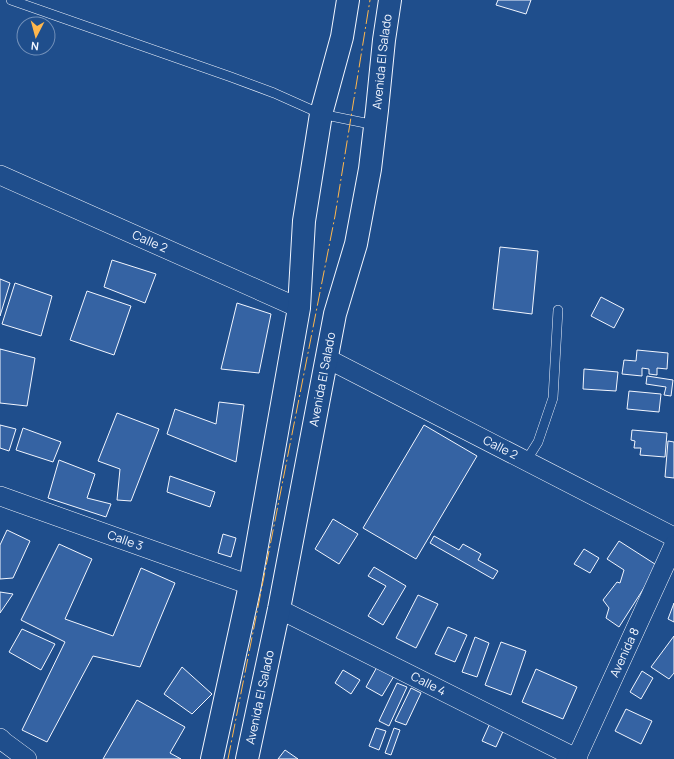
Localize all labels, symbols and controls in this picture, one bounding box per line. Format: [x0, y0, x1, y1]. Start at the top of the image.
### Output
street label: Avenida El Salado [368, 13, 396, 110]
north arrow [16, 16, 56, 56]
text: N [30, 39, 40, 54]
street label: Calle 2 [130, 226, 171, 257]
street label: Avenida El Salado [305, 331, 339, 428]
street label: Calle 2 [480, 431, 521, 463]
street label: Calle 3 [105, 526, 146, 554]
street label: Avenida 8 [606, 625, 643, 680]
street label: Avenida El Salado [241, 649, 278, 746]
street label: Calle 4 [408, 667, 449, 699]

